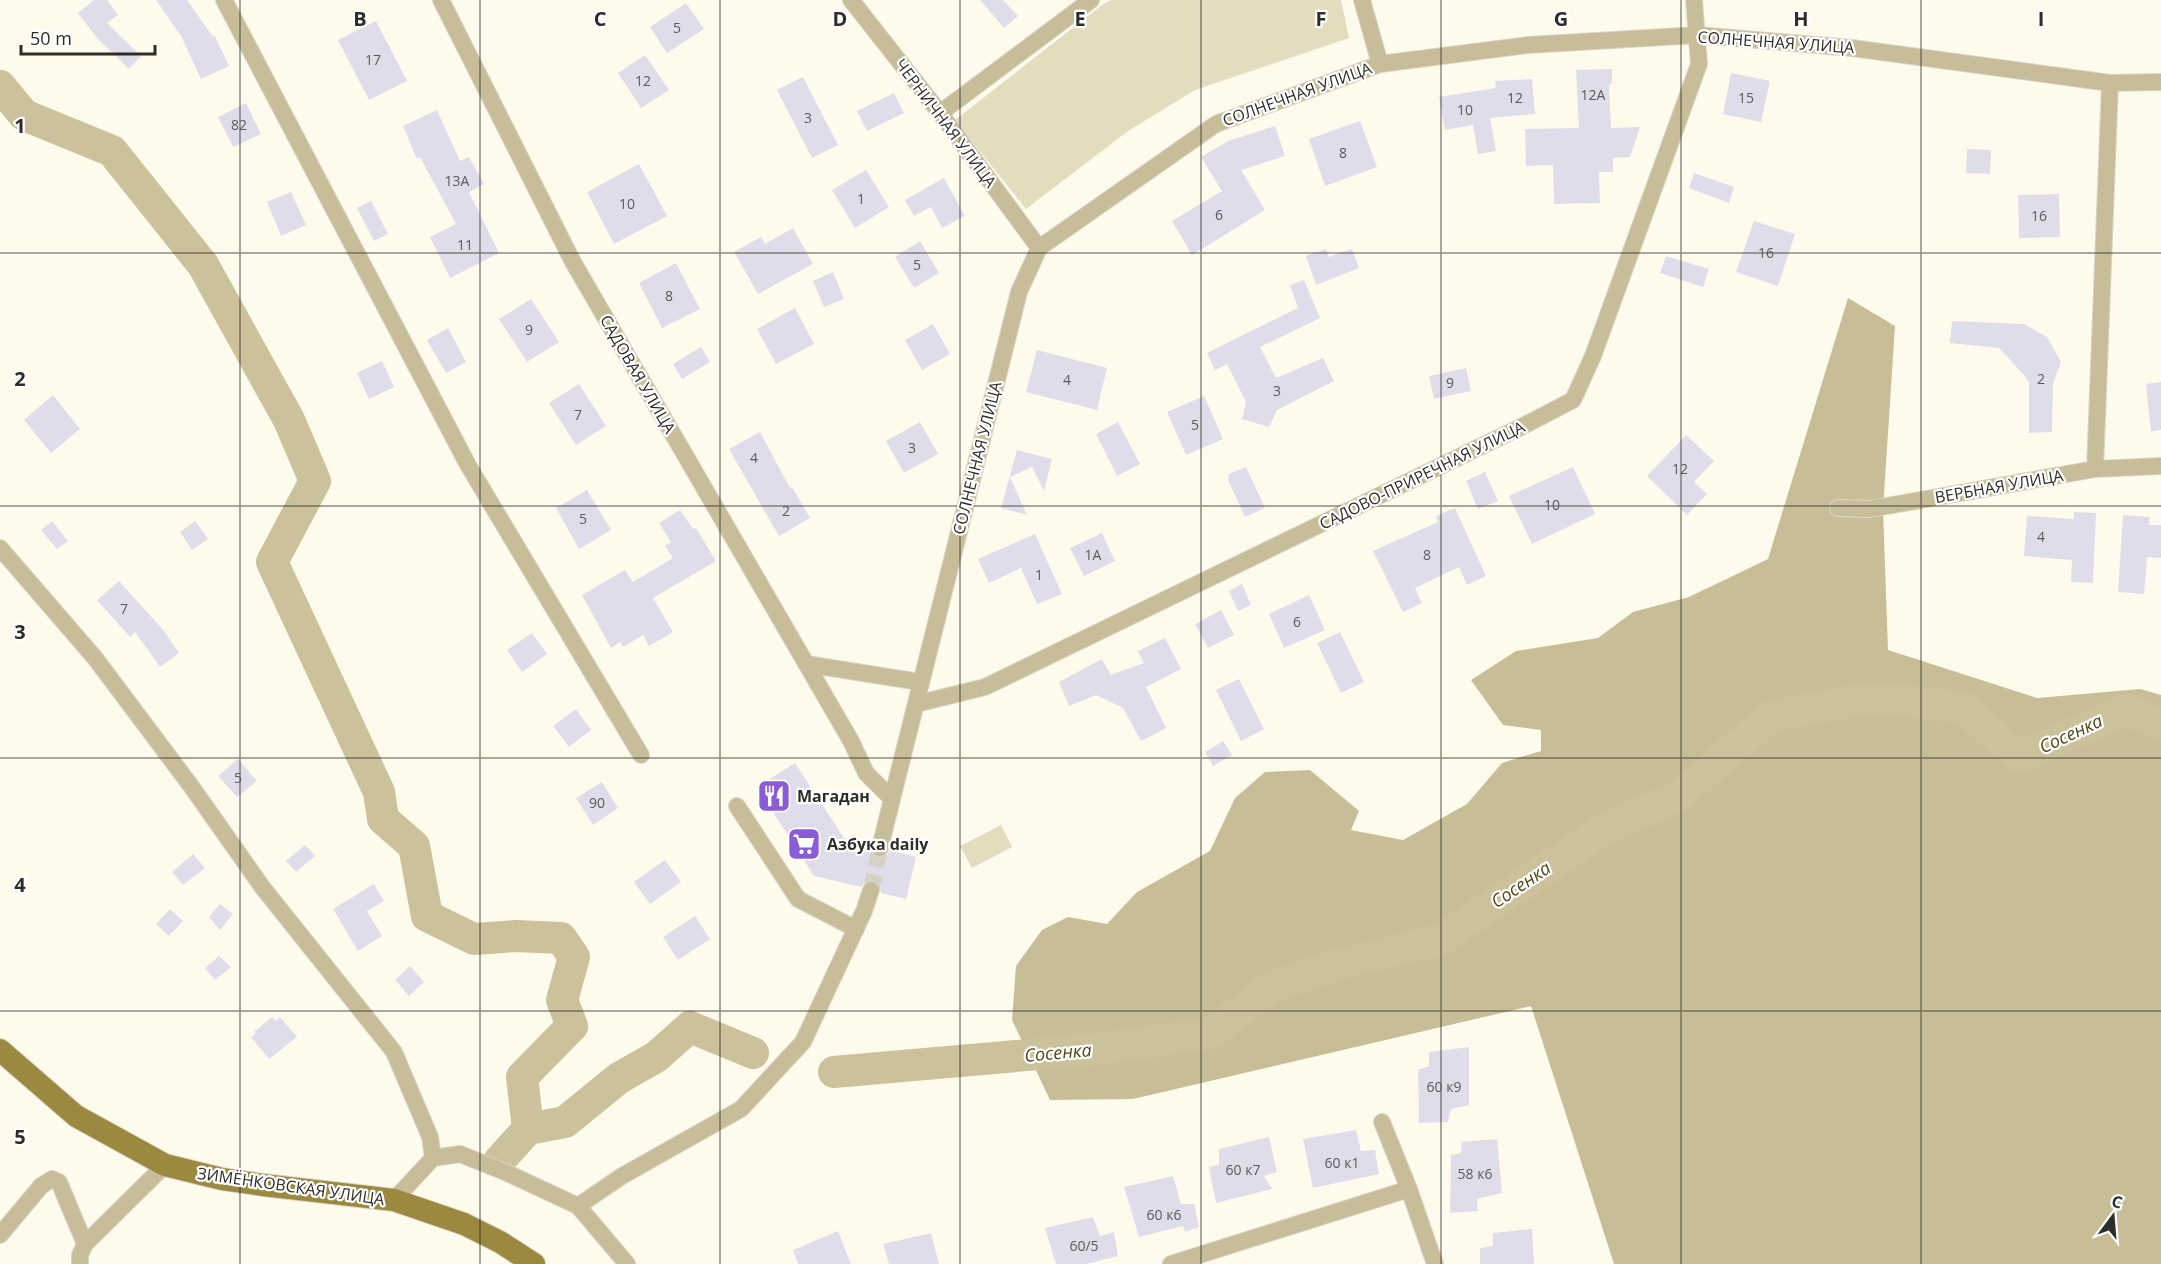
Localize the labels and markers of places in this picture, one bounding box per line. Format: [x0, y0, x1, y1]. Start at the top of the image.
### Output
restaurant icon: Магадан [756, 778, 792, 814]
place label: Магадан [797, 785, 870, 807]
supermarket icon: Азбука daily [786, 826, 822, 862]
place label: Азбука daily [827, 833, 929, 855]

